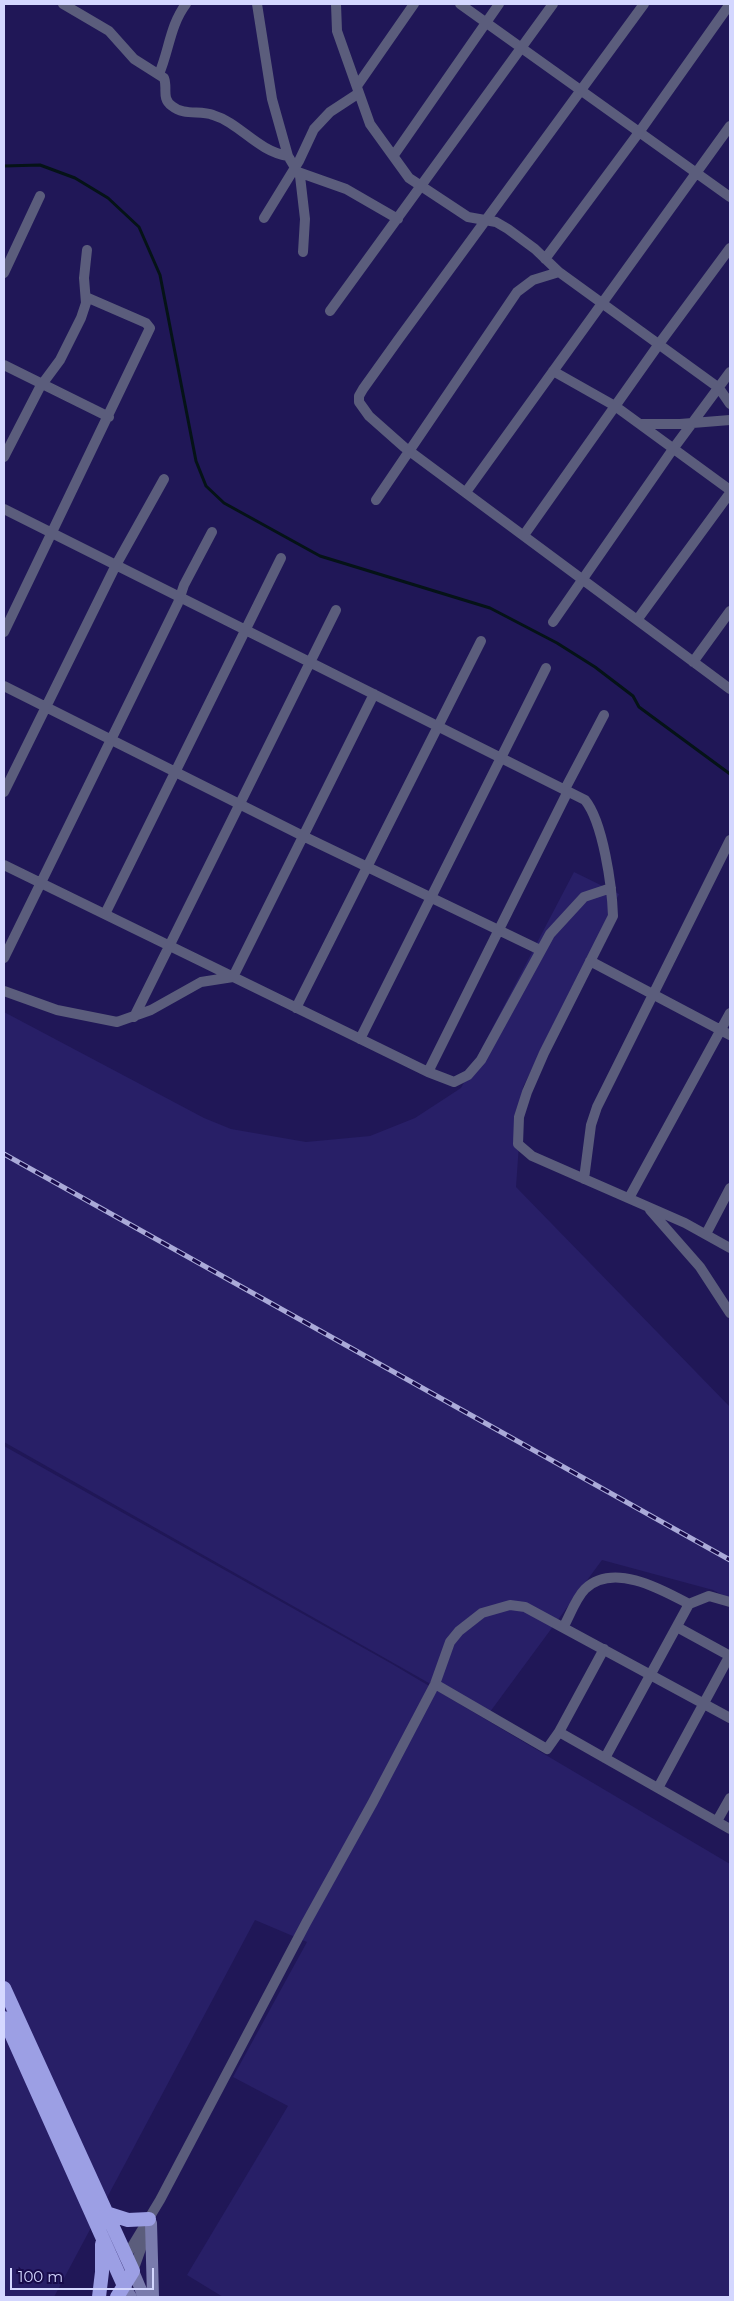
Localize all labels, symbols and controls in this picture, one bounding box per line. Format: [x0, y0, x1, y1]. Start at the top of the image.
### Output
scale bar [12, 2258, 156, 2290]
text: 100 m [18, 2267, 63, 2286]

